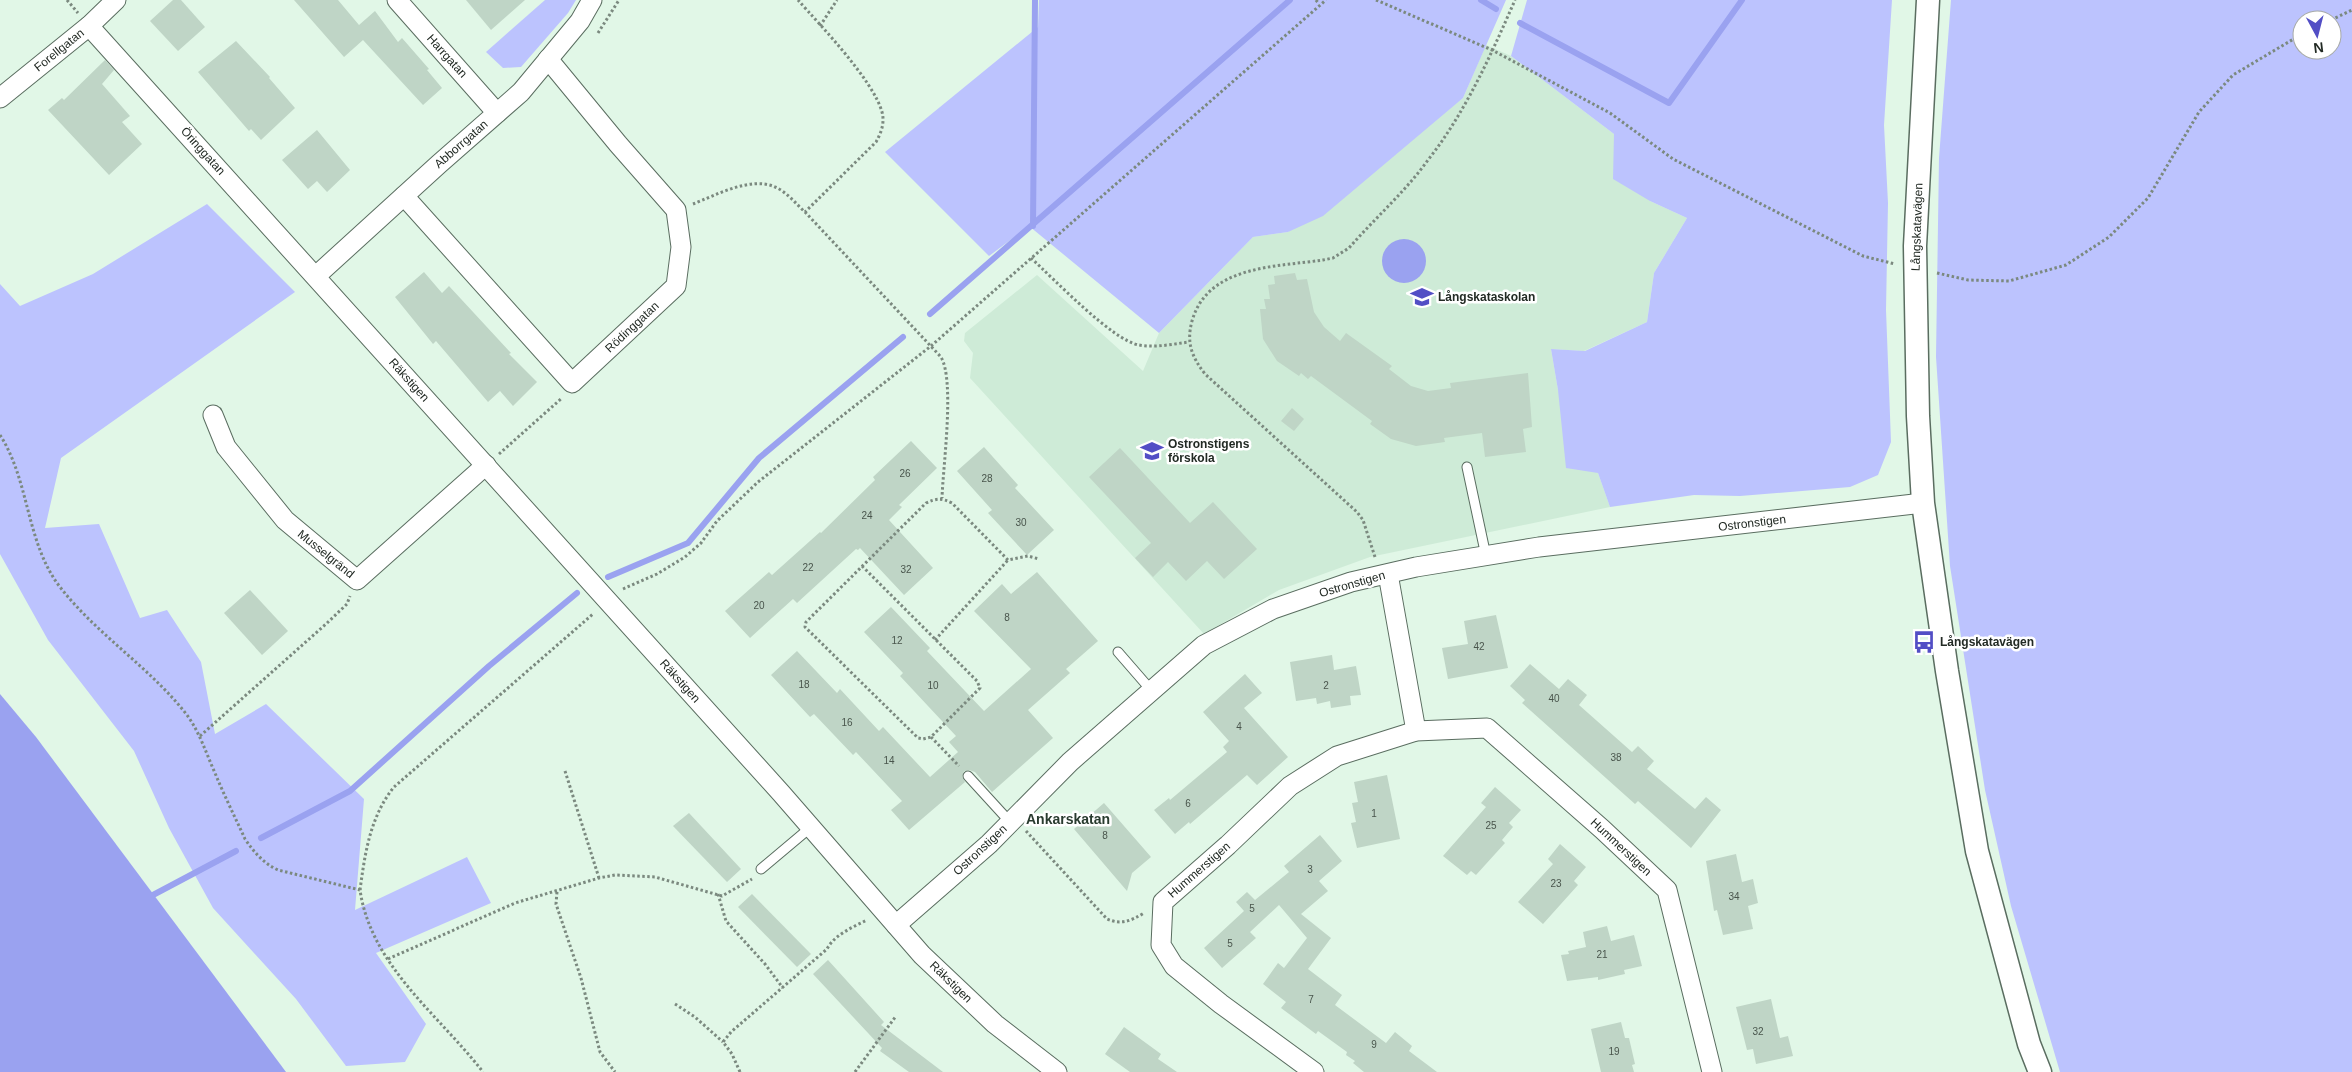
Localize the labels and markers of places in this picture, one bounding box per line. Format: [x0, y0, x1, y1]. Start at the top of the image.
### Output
school or university icon: Långskataskolan [1409, 284, 1435, 310]
place label: Långskataskolan [1438, 290, 1535, 304]
place label: Ostronstigens förskola [1168, 437, 1250, 465]
school or university icon: Ostronstigens förskola [1139, 438, 1165, 464]
bus stop icon: Långskatavägen [1911, 629, 1937, 655]
place label: Långskatavägen [1940, 635, 2034, 649]

